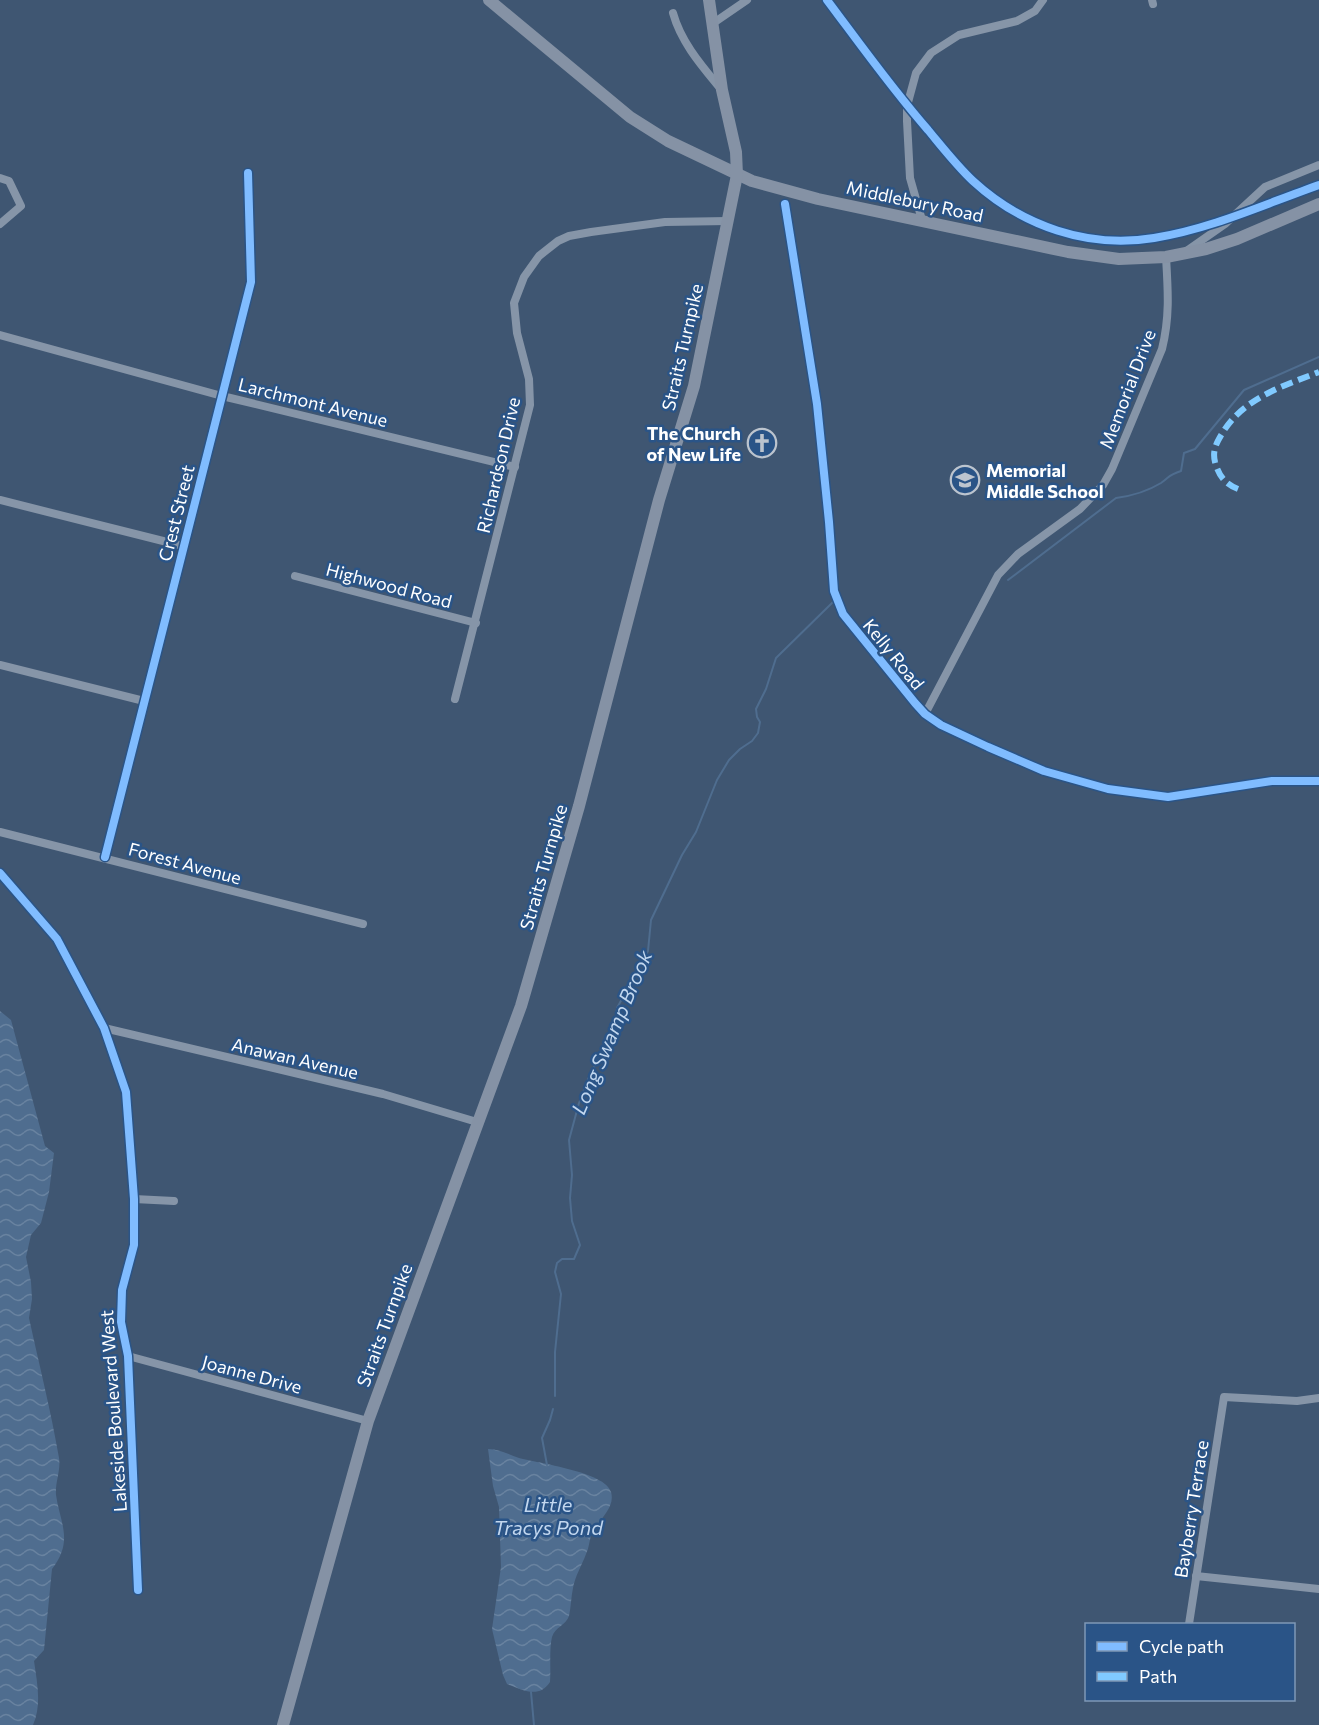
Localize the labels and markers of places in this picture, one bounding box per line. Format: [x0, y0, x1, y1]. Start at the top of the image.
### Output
place label: The Church of New Life [646, 422, 741, 465]
church icon: The Church of New Life [746, 427, 778, 459]
place label: Memorial Middle School [986, 459, 1104, 502]
school or university icon: Memorial Middle School [949, 464, 981, 496]

